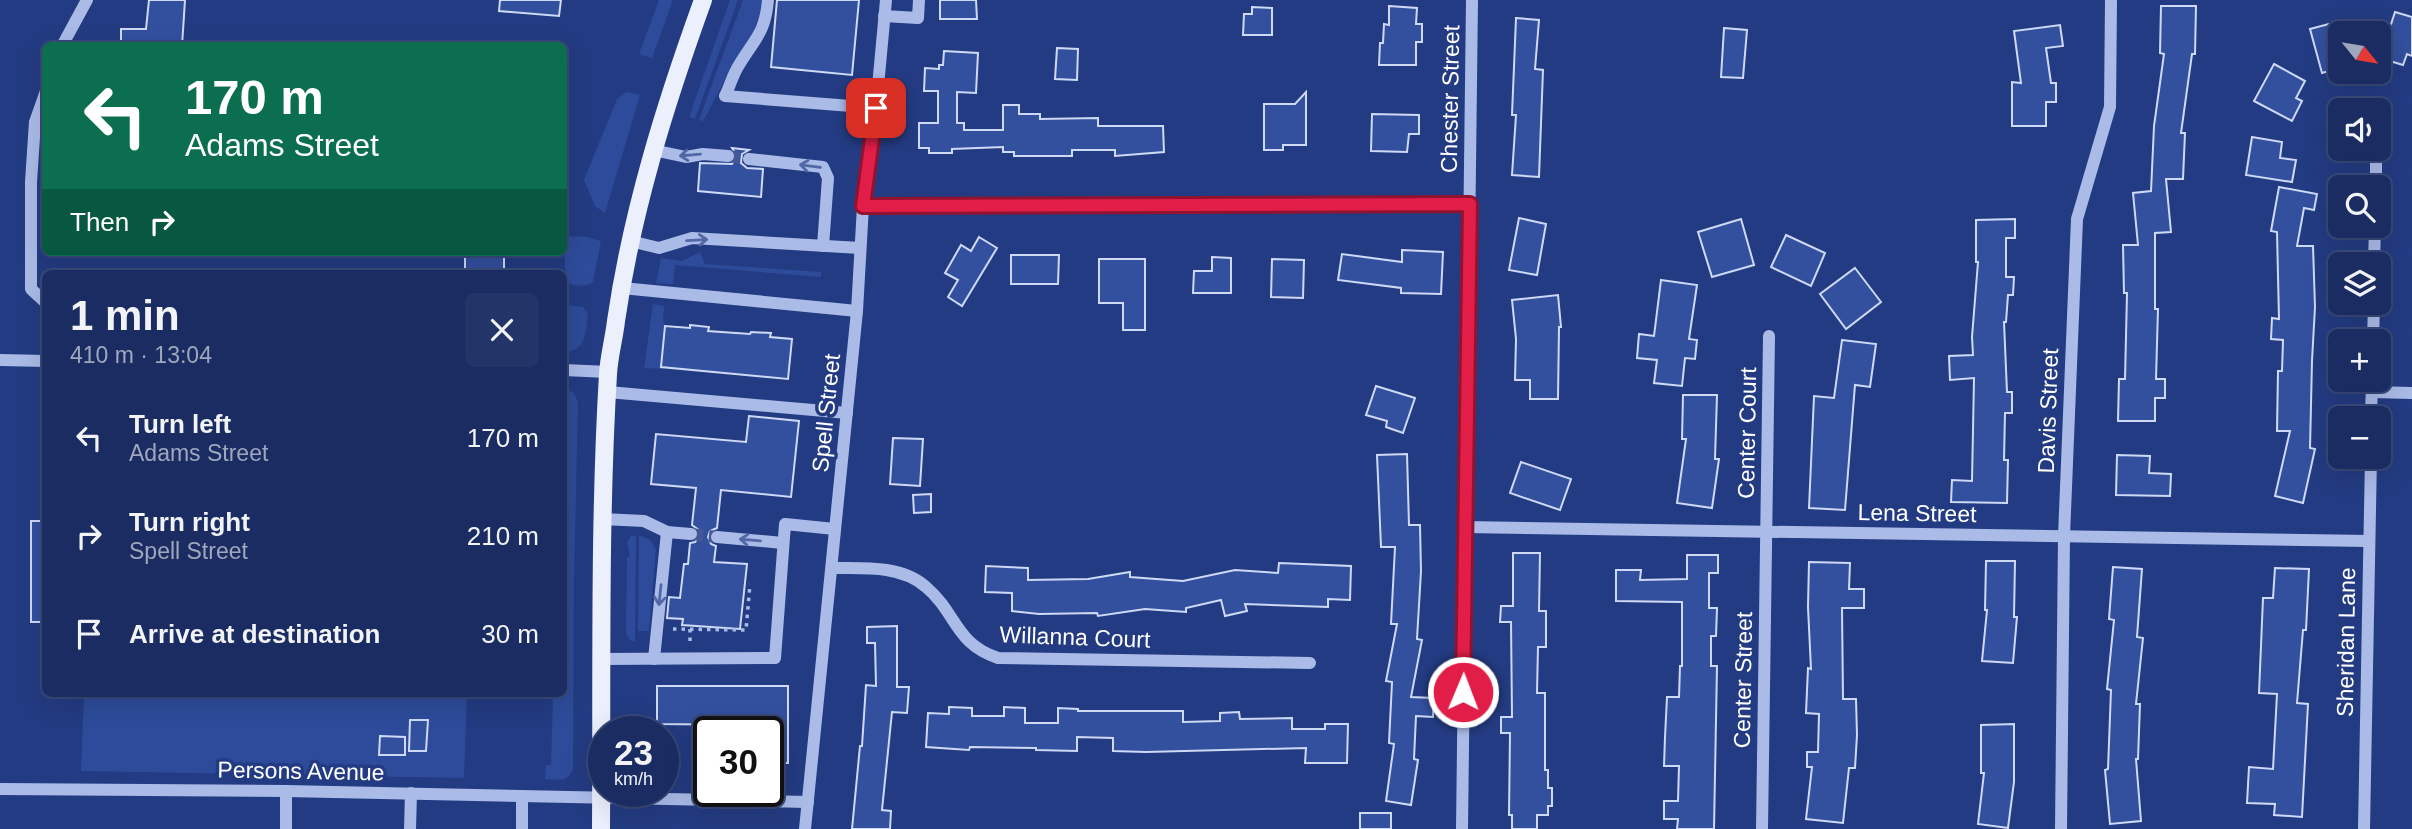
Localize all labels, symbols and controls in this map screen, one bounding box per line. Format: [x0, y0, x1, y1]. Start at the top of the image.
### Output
north arrow [2328, 21, 2390, 84]
map controls [2328, 21, 2391, 469]
street label: Chester Street [1436, 24, 1464, 173]
icon: left [70, 70, 161, 161]
text: 170 m [185, 70, 324, 124]
pin [846, 78, 906, 138]
icon: arrive [857, 89, 895, 127]
button: sound [2328, 98, 2391, 161]
text: Adams Street [185, 127, 379, 163]
one-way arrow [680, 149, 702, 162]
one-way arrow [800, 159, 822, 172]
button: search [2328, 175, 2391, 238]
icon: right [143, 203, 181, 241]
text: Then [70, 207, 129, 237]
one-way arrow [685, 233, 708, 246]
button: layers [2328, 252, 2391, 315]
text: 1 min [70, 292, 180, 339]
button: close [465, 293, 539, 367]
button: + [2328, 329, 2391, 392]
text: 410 m · 13:04 [70, 342, 212, 368]
street label: Davis Street [2033, 347, 2063, 474]
street label: Spell Street [807, 352, 845, 473]
street label: Center Court [1733, 366, 1761, 499]
button: − [2328, 406, 2391, 469]
text: Turn left [129, 409, 231, 439]
icon: left [70, 419, 108, 457]
text: 170 m [467, 423, 539, 453]
text: Adams Street [129, 440, 268, 466]
street label: Lena Street [1857, 499, 1977, 527]
text: Turn right [129, 507, 250, 537]
icon: right [70, 517, 108, 555]
text: 210 m [467, 521, 539, 551]
one-way arrow [739, 533, 762, 546]
text: Spell Street [129, 538, 248, 564]
street label: Sheridan Lane [2332, 567, 2360, 717]
one-way arrow [654, 583, 667, 606]
street label: Center Street [1729, 611, 1757, 749]
icon: arrive [70, 615, 108, 653]
text: Arrive at destination [129, 619, 380, 649]
text: 30 m [481, 619, 539, 649]
street label: Willanna Court [999, 621, 1151, 653]
position arrow [1426, 655, 1500, 729]
speed limit sign: 30 [693, 716, 784, 807]
text: 23 [614, 733, 653, 772]
street label: Persons Avenue [217, 757, 385, 785]
text: km/h [614, 769, 653, 789]

